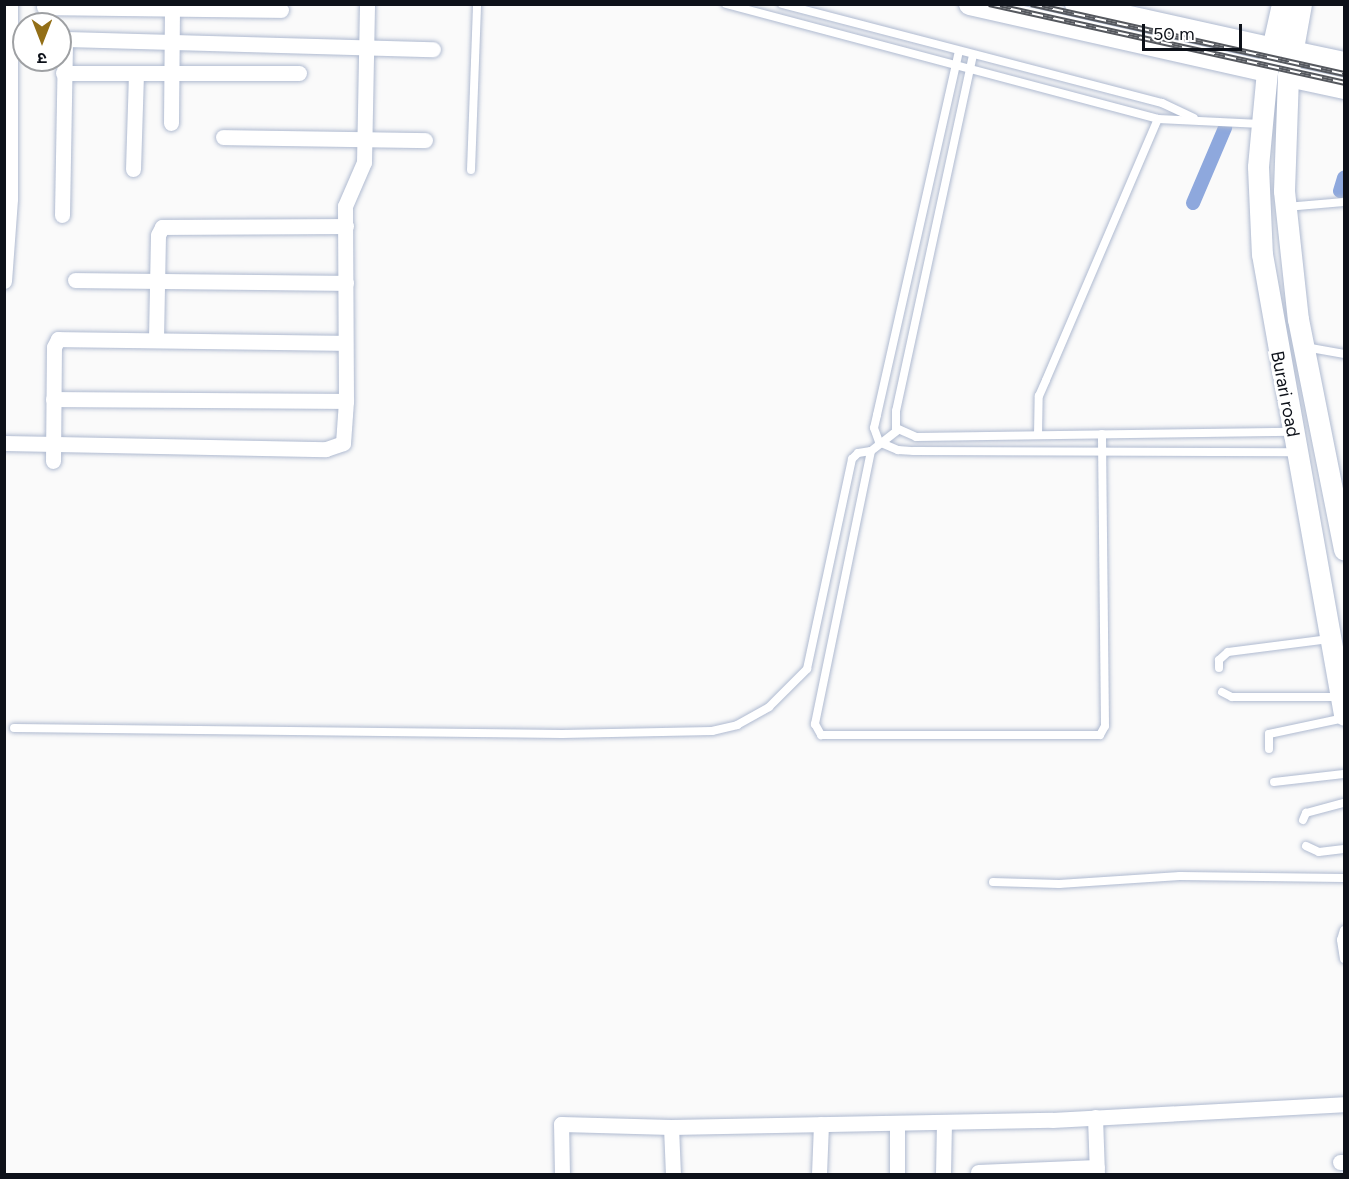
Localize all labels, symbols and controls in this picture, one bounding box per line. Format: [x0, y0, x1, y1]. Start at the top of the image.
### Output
north arrow [12, 12, 72, 72]
scale bar [1145, 12, 1246, 50]
text: 50 m [1153, 23, 1195, 45]
text: उ [37, 49, 47, 68]
street label: Burari road [1266, 349, 1304, 439]

